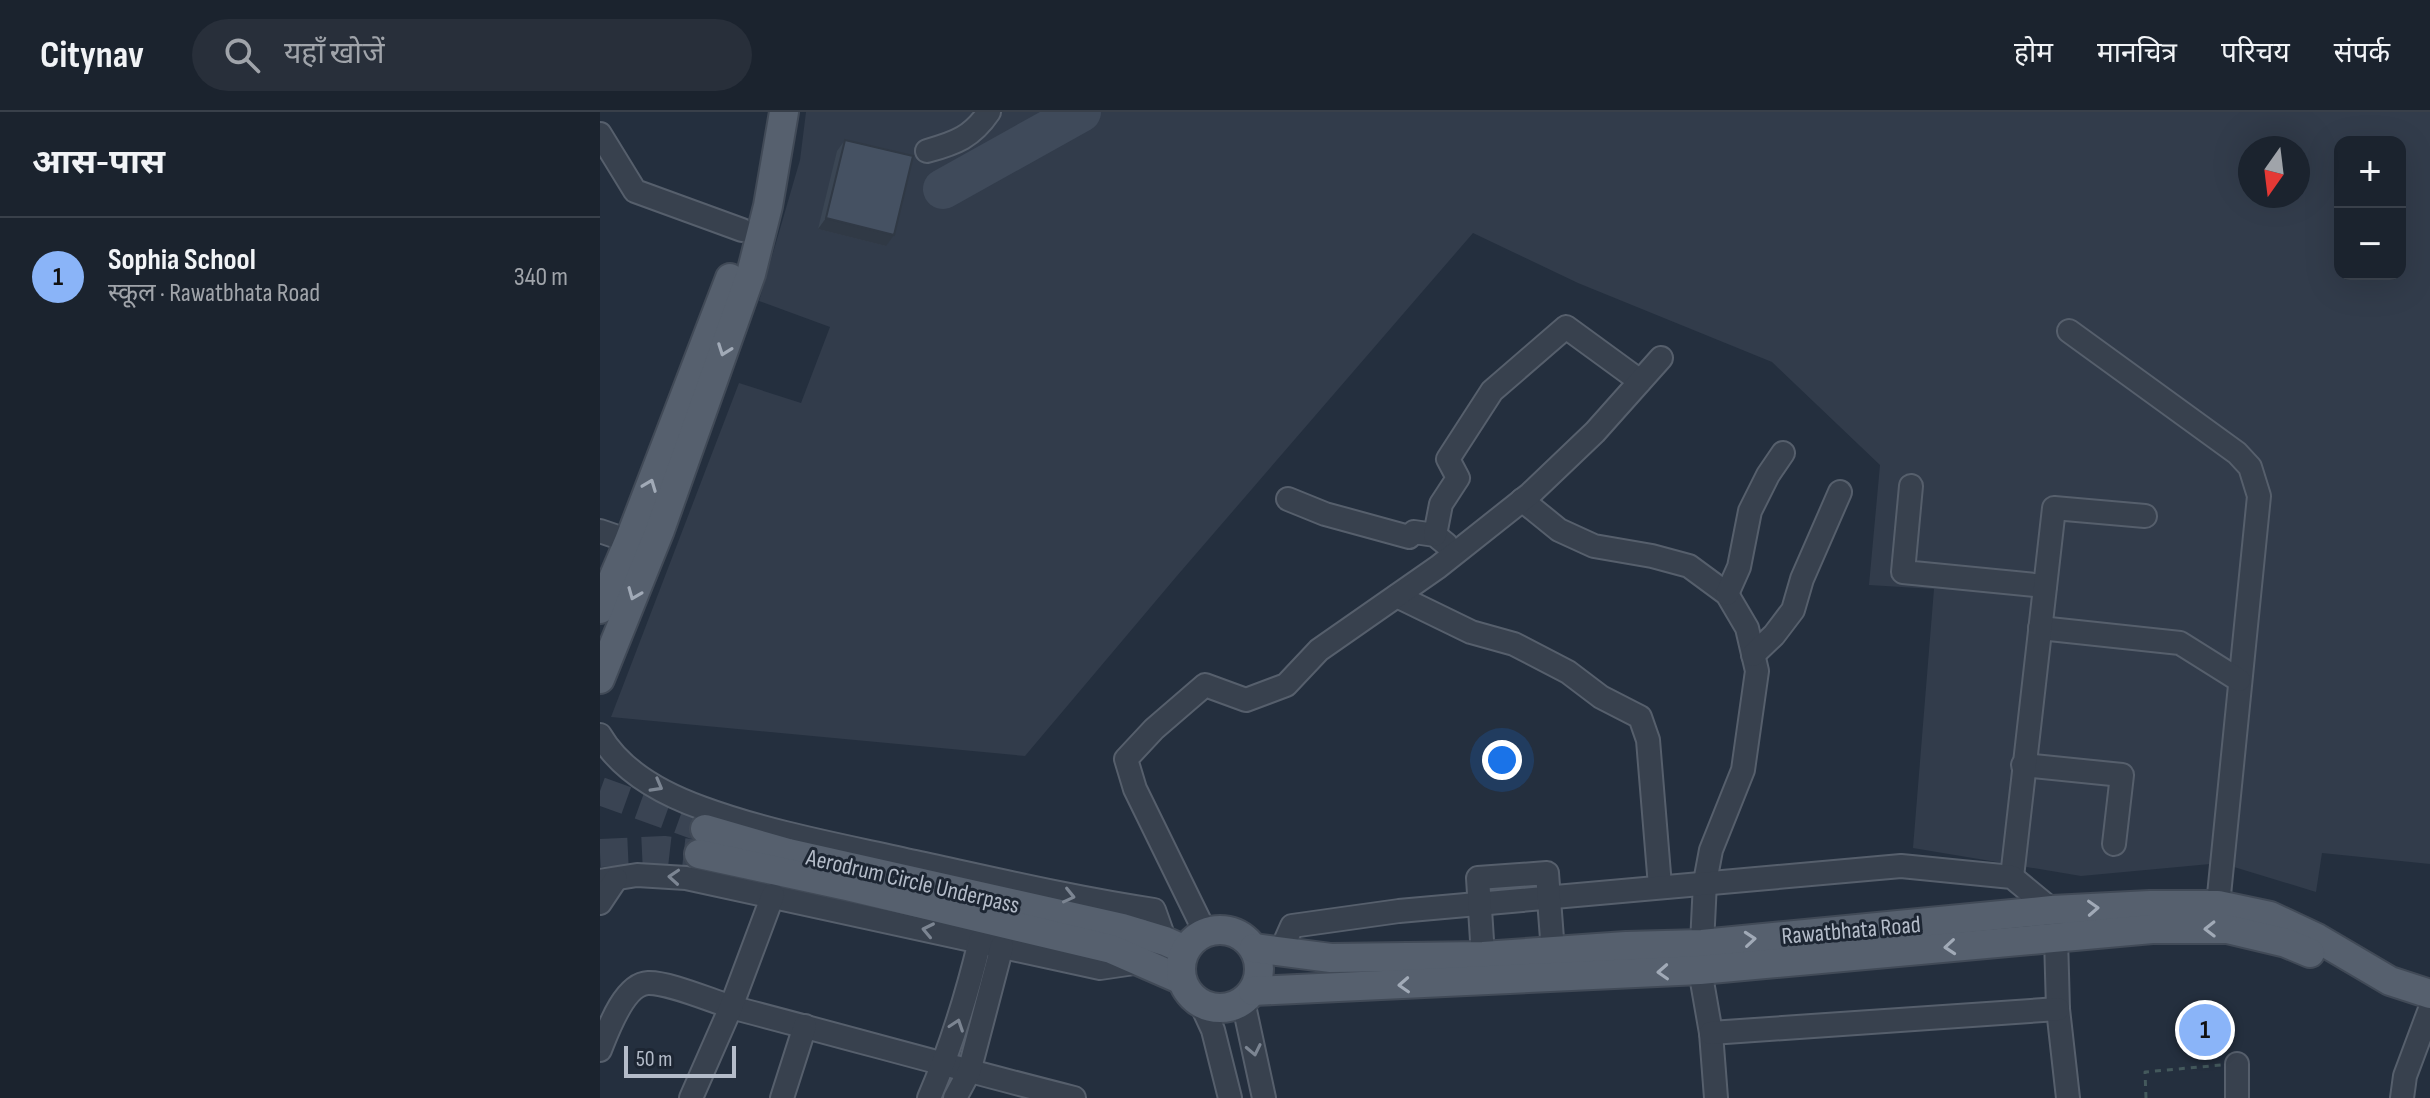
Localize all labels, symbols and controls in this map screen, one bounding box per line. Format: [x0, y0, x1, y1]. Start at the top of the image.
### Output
search box [192, 19, 752, 91]
text: Citynav [40, 33, 144, 78]
icon: search [220, 33, 264, 77]
text: यहाँ खोजें [284, 36, 384, 72]
text: होम [2014, 37, 2053, 70]
text: मानचित्र [2097, 37, 2177, 70]
text: परिचय [2221, 37, 2290, 70]
text: संपर्क [2334, 37, 2390, 70]
north arrow [2238, 136, 2310, 208]
map controls [2334, 136, 2406, 280]
button: + [2334, 136, 2406, 208]
text: आस-पास [32, 142, 165, 183]
button: − [2334, 208, 2406, 280]
text: Sophia School [108, 242, 256, 278]
text: 1 [53, 262, 63, 293]
text: 340 m [514, 262, 568, 293]
text: स्कूल · Rawatbhata Road [108, 278, 320, 309]
one-way arrow [717, 342, 734, 356]
one-way arrow [640, 479, 657, 493]
one-way arrow [627, 586, 644, 600]
your location [1482, 740, 1522, 780]
one-way arrow [649, 777, 663, 792]
street label: Aerodrum Circle Underpass [803, 843, 1022, 920]
one-way arrow [667, 869, 680, 886]
one-way arrow [1062, 886, 1076, 903]
one-way arrow [2087, 900, 2100, 917]
street label: Rawatbhata Road [1780, 910, 1922, 951]
one-way arrow [2203, 920, 2216, 938]
one-way arrow [922, 922, 935, 939]
one-way arrow [1744, 931, 1757, 948]
one-way arrow [1943, 938, 1956, 955]
one-way arrow [1656, 963, 1669, 980]
one-way arrow [1397, 976, 1410, 993]
pin: 1 [2179, 1000, 2231, 1060]
one-way arrow [948, 1019, 964, 1033]
scale bar [624, 1042, 736, 1078]
one-way arrow [1245, 1042, 1262, 1056]
text: 50 m [636, 1046, 672, 1073]

